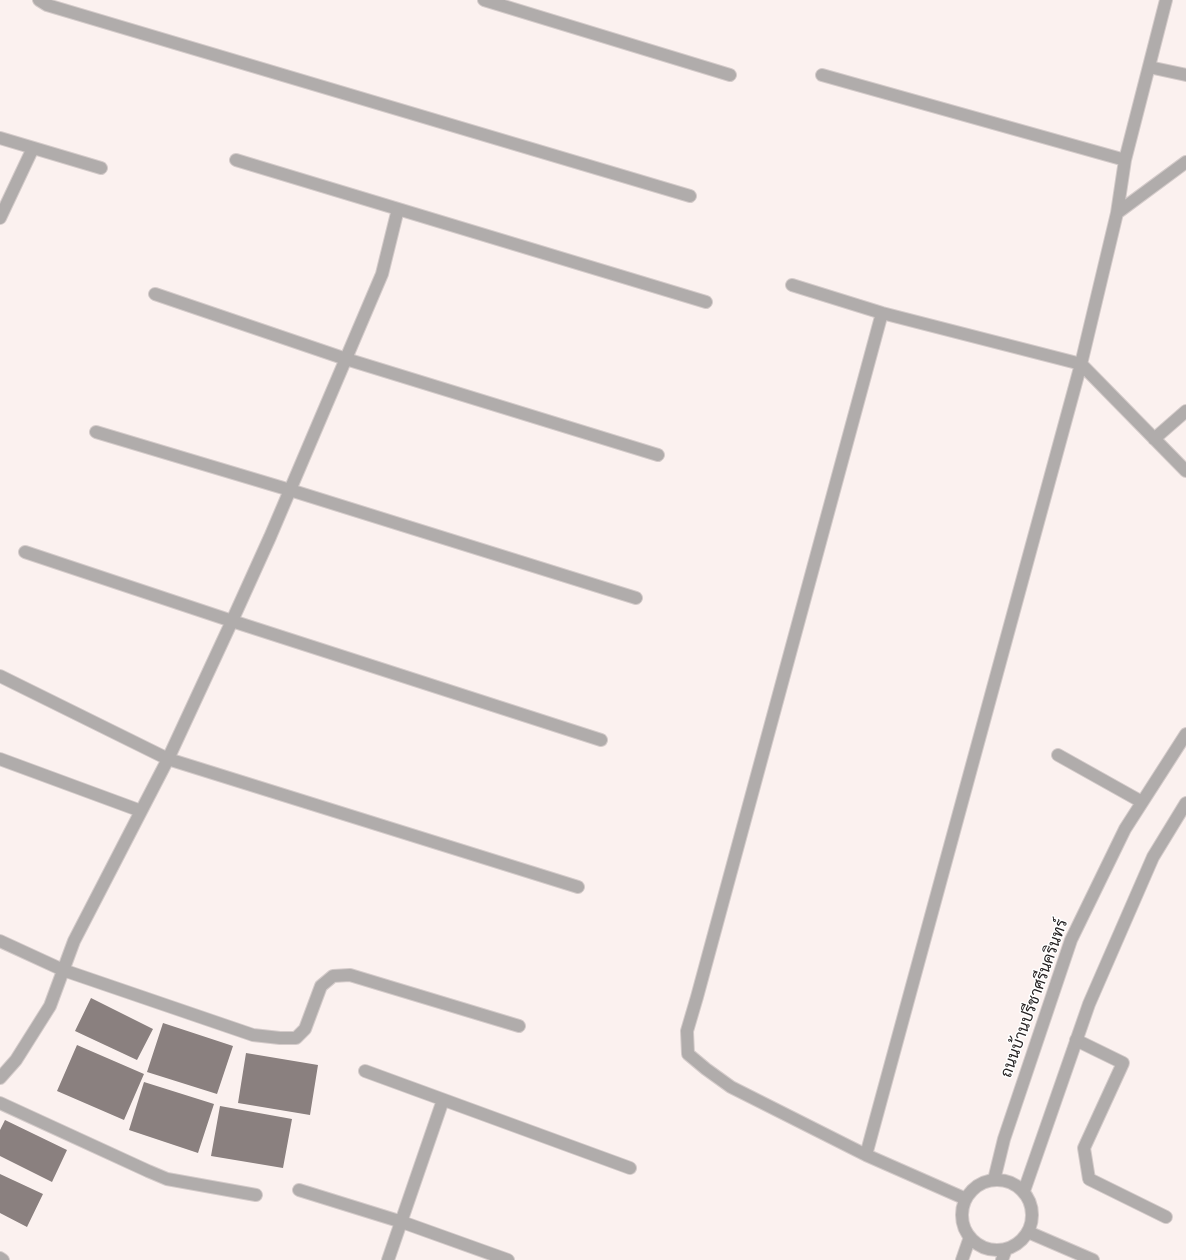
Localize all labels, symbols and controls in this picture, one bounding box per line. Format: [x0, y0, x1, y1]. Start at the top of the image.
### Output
street label: ถนนบ้านปรีชาศรีนครินทร์ [998, 917, 1074, 1081]

